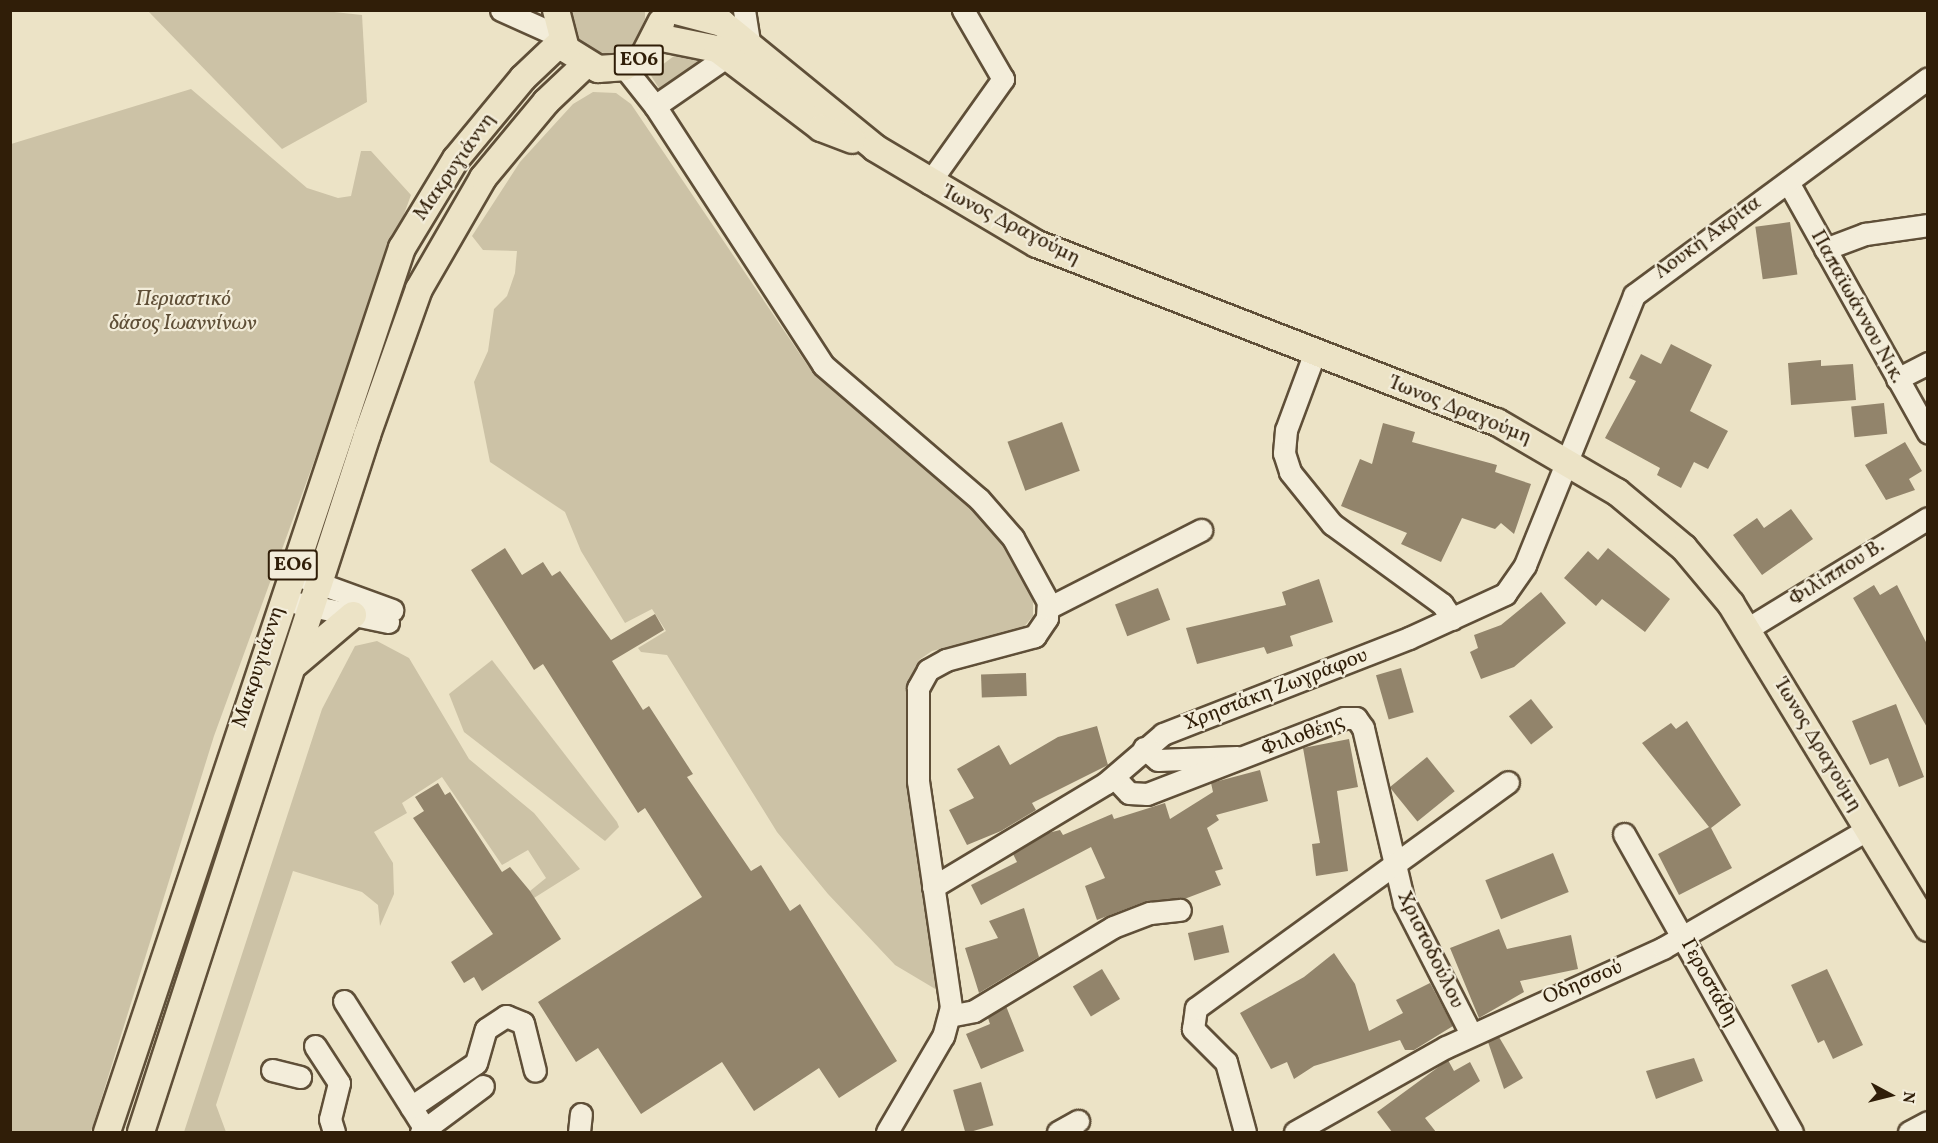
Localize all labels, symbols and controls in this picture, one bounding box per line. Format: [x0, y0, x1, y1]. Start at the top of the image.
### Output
road number: ΕΟ6 [614, 43, 664, 77]
street label: Μακρυγιάννη [408, 108, 502, 226]
street label: Ίωνος Δραγούμη [939, 181, 1085, 271]
street label: Λουκή Ακρίτα [1650, 191, 1766, 285]
street label: Παπαϊωάννου Νικ. [1804, 226, 1910, 388]
park label: Περιαστικό δάσος Ιωαννίνων [109, 287, 257, 337]
street label: Ίωνος Δραγούμη [1387, 371, 1535, 451]
street label: Φιλίππου Β. [1785, 534, 1889, 612]
road number: ΕΟ6 [268, 548, 318, 582]
street label: Μακρυγιάννη [227, 603, 291, 731]
street label: Χρηστάκη Ζωγράφου [1181, 643, 1371, 737]
street label: Ίωνος Δραγούμη [1769, 675, 1867, 817]
street label: Φιλοθέης [1258, 709, 1348, 763]
street label: Χριστοδούλου [1391, 887, 1469, 1013]
street label: Γεροστάθη [1674, 935, 1744, 1031]
street label: Οδησσού [1539, 955, 1627, 1011]
north arrow [1860, 1065, 1920, 1125]
text: N [1896, 1090, 1919, 1104]

